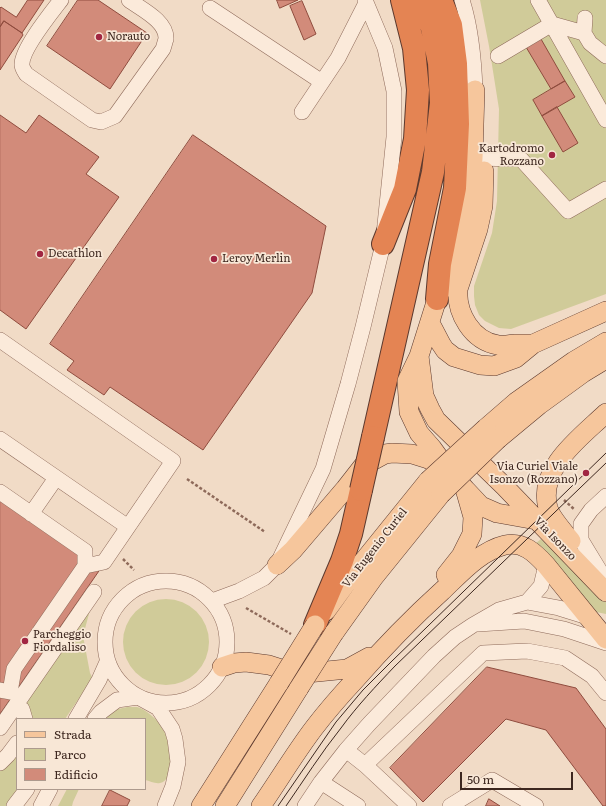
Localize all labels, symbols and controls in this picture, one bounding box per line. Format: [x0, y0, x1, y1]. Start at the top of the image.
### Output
place label: Norauto [107, 30, 150, 44]
marker: Norauto [94, 32, 104, 42]
place label: Kartodromo Rozzano [479, 142, 544, 168]
marker: Kartodromo Rozzano [547, 150, 557, 160]
place label: Decathlon [48, 247, 102, 261]
marker: Decathlon [35, 249, 45, 259]
place label: Leroy Merlin [222, 252, 291, 266]
marker: Leroy Merlin [209, 254, 219, 264]
place label: Via Curiel Viale Isonzo (Rozzano) [489, 460, 578, 486]
marker: Via Curiel Viale Isonzo (Rozzano) [581, 468, 591, 478]
street label: Via Eugenio Curiel [340, 506, 410, 590]
street label: Via Isonzo [531, 515, 579, 563]
place label: Parcheggio Fiordaliso [33, 628, 91, 654]
marker: Parcheggio Fiordaliso [20, 636, 30, 646]
legend [16, 718, 146, 790]
text: Strada [54, 725, 92, 743]
text: Parco [54, 745, 86, 763]
scale bar [462, 764, 575, 790]
text: Edificio [54, 765, 98, 783]
text: 50 m [467, 770, 494, 788]

